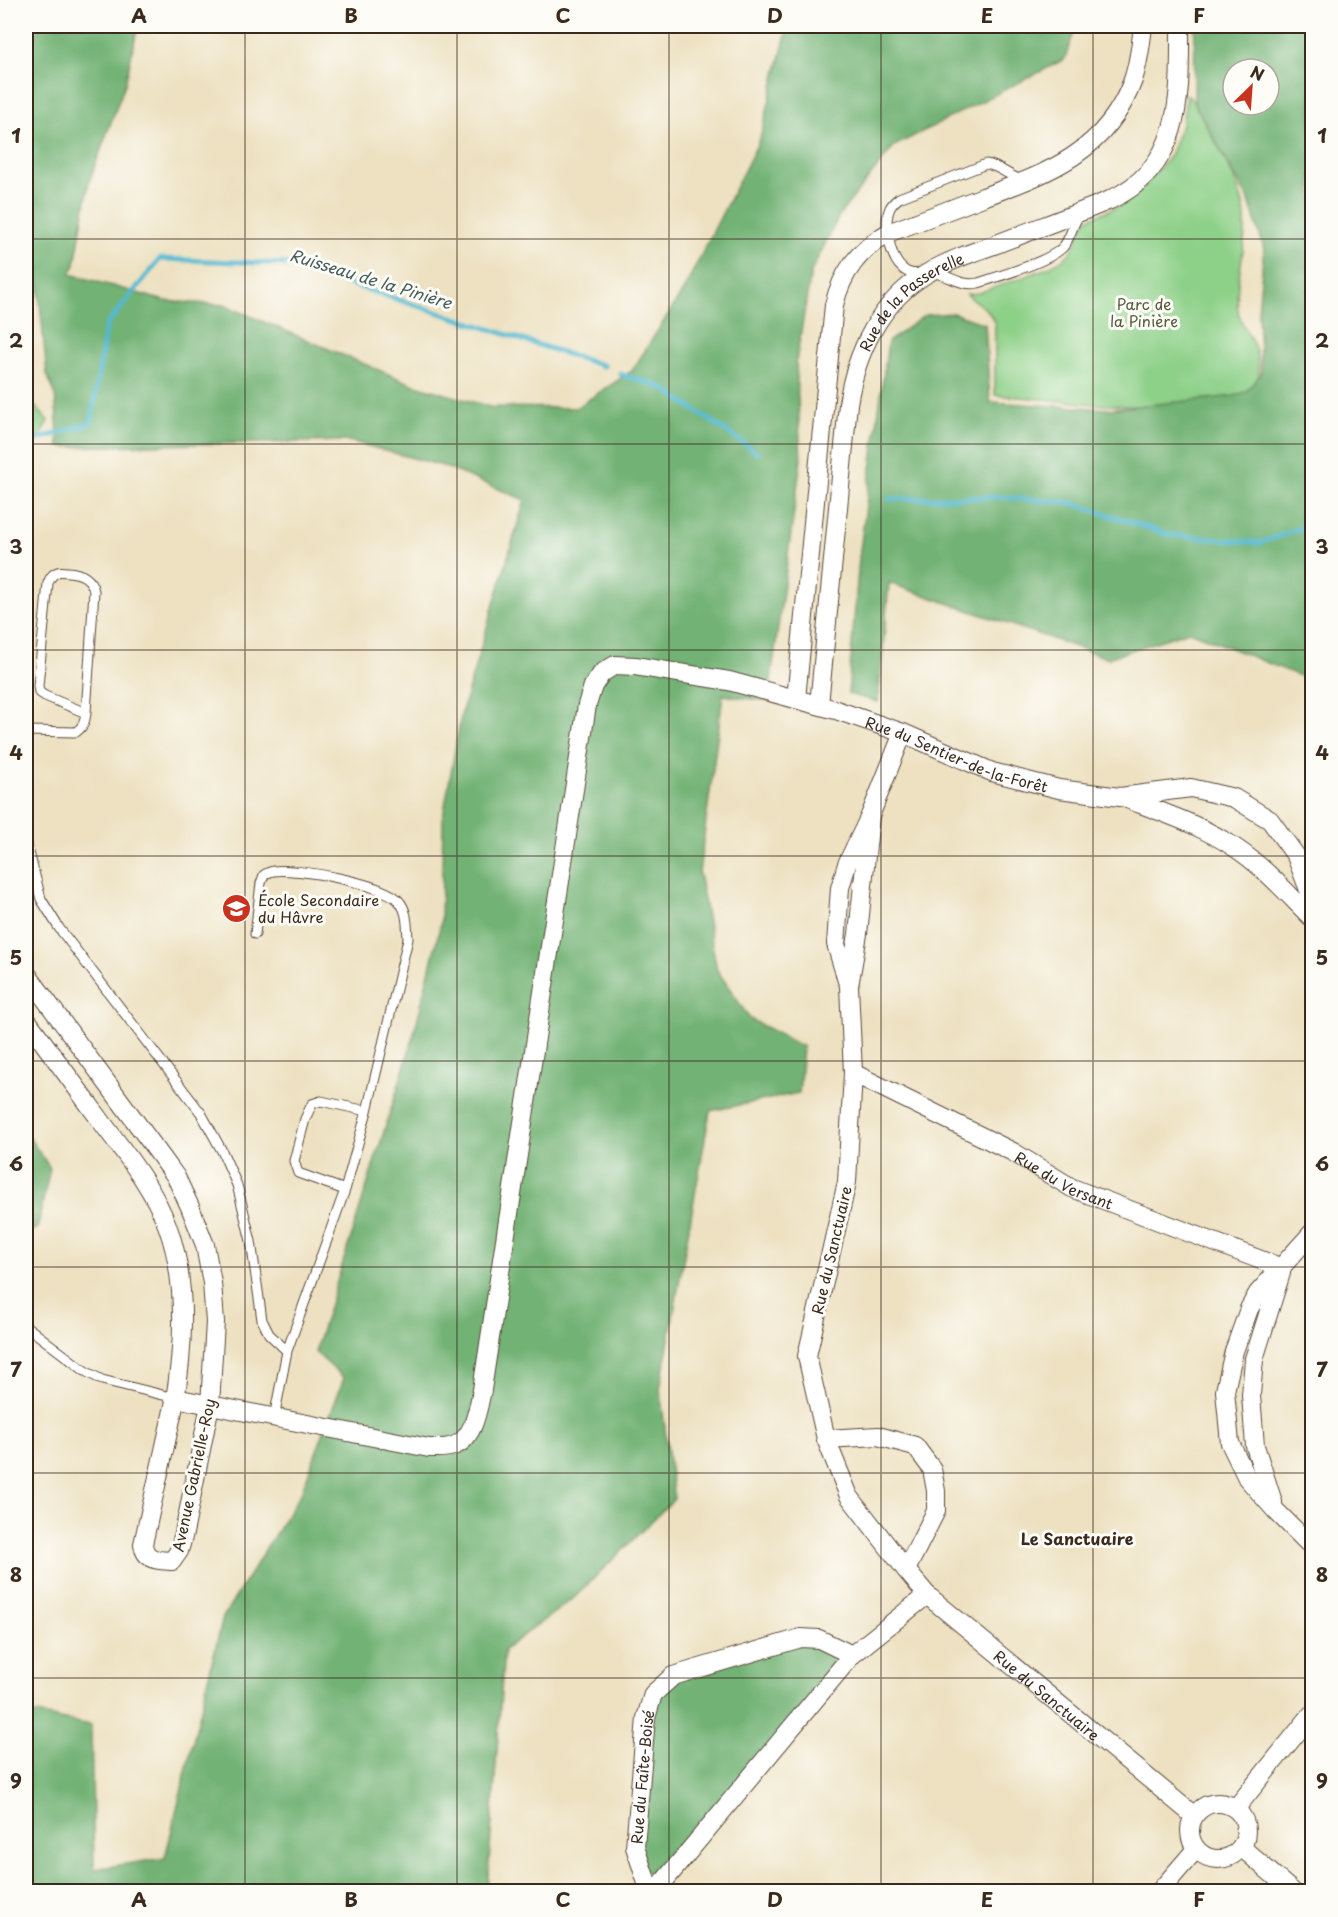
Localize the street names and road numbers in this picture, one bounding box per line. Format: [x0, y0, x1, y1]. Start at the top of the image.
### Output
street label: Rue de la Passerelle [852, 246, 967, 355]
street label: Rue du Sentier-de-la-Forêt [863, 710, 1050, 797]
street label: Rue du Versant [1011, 1145, 1117, 1214]
street label: Rue du Sanctuaire [805, 1184, 857, 1316]
street label: Avenue Gabrielle-Roy [166, 1396, 220, 1554]
street label: Rue du Sanctuaire [989, 1644, 1105, 1745]
street label: Rue du Faîte-Boisé [624, 1707, 659, 1845]

